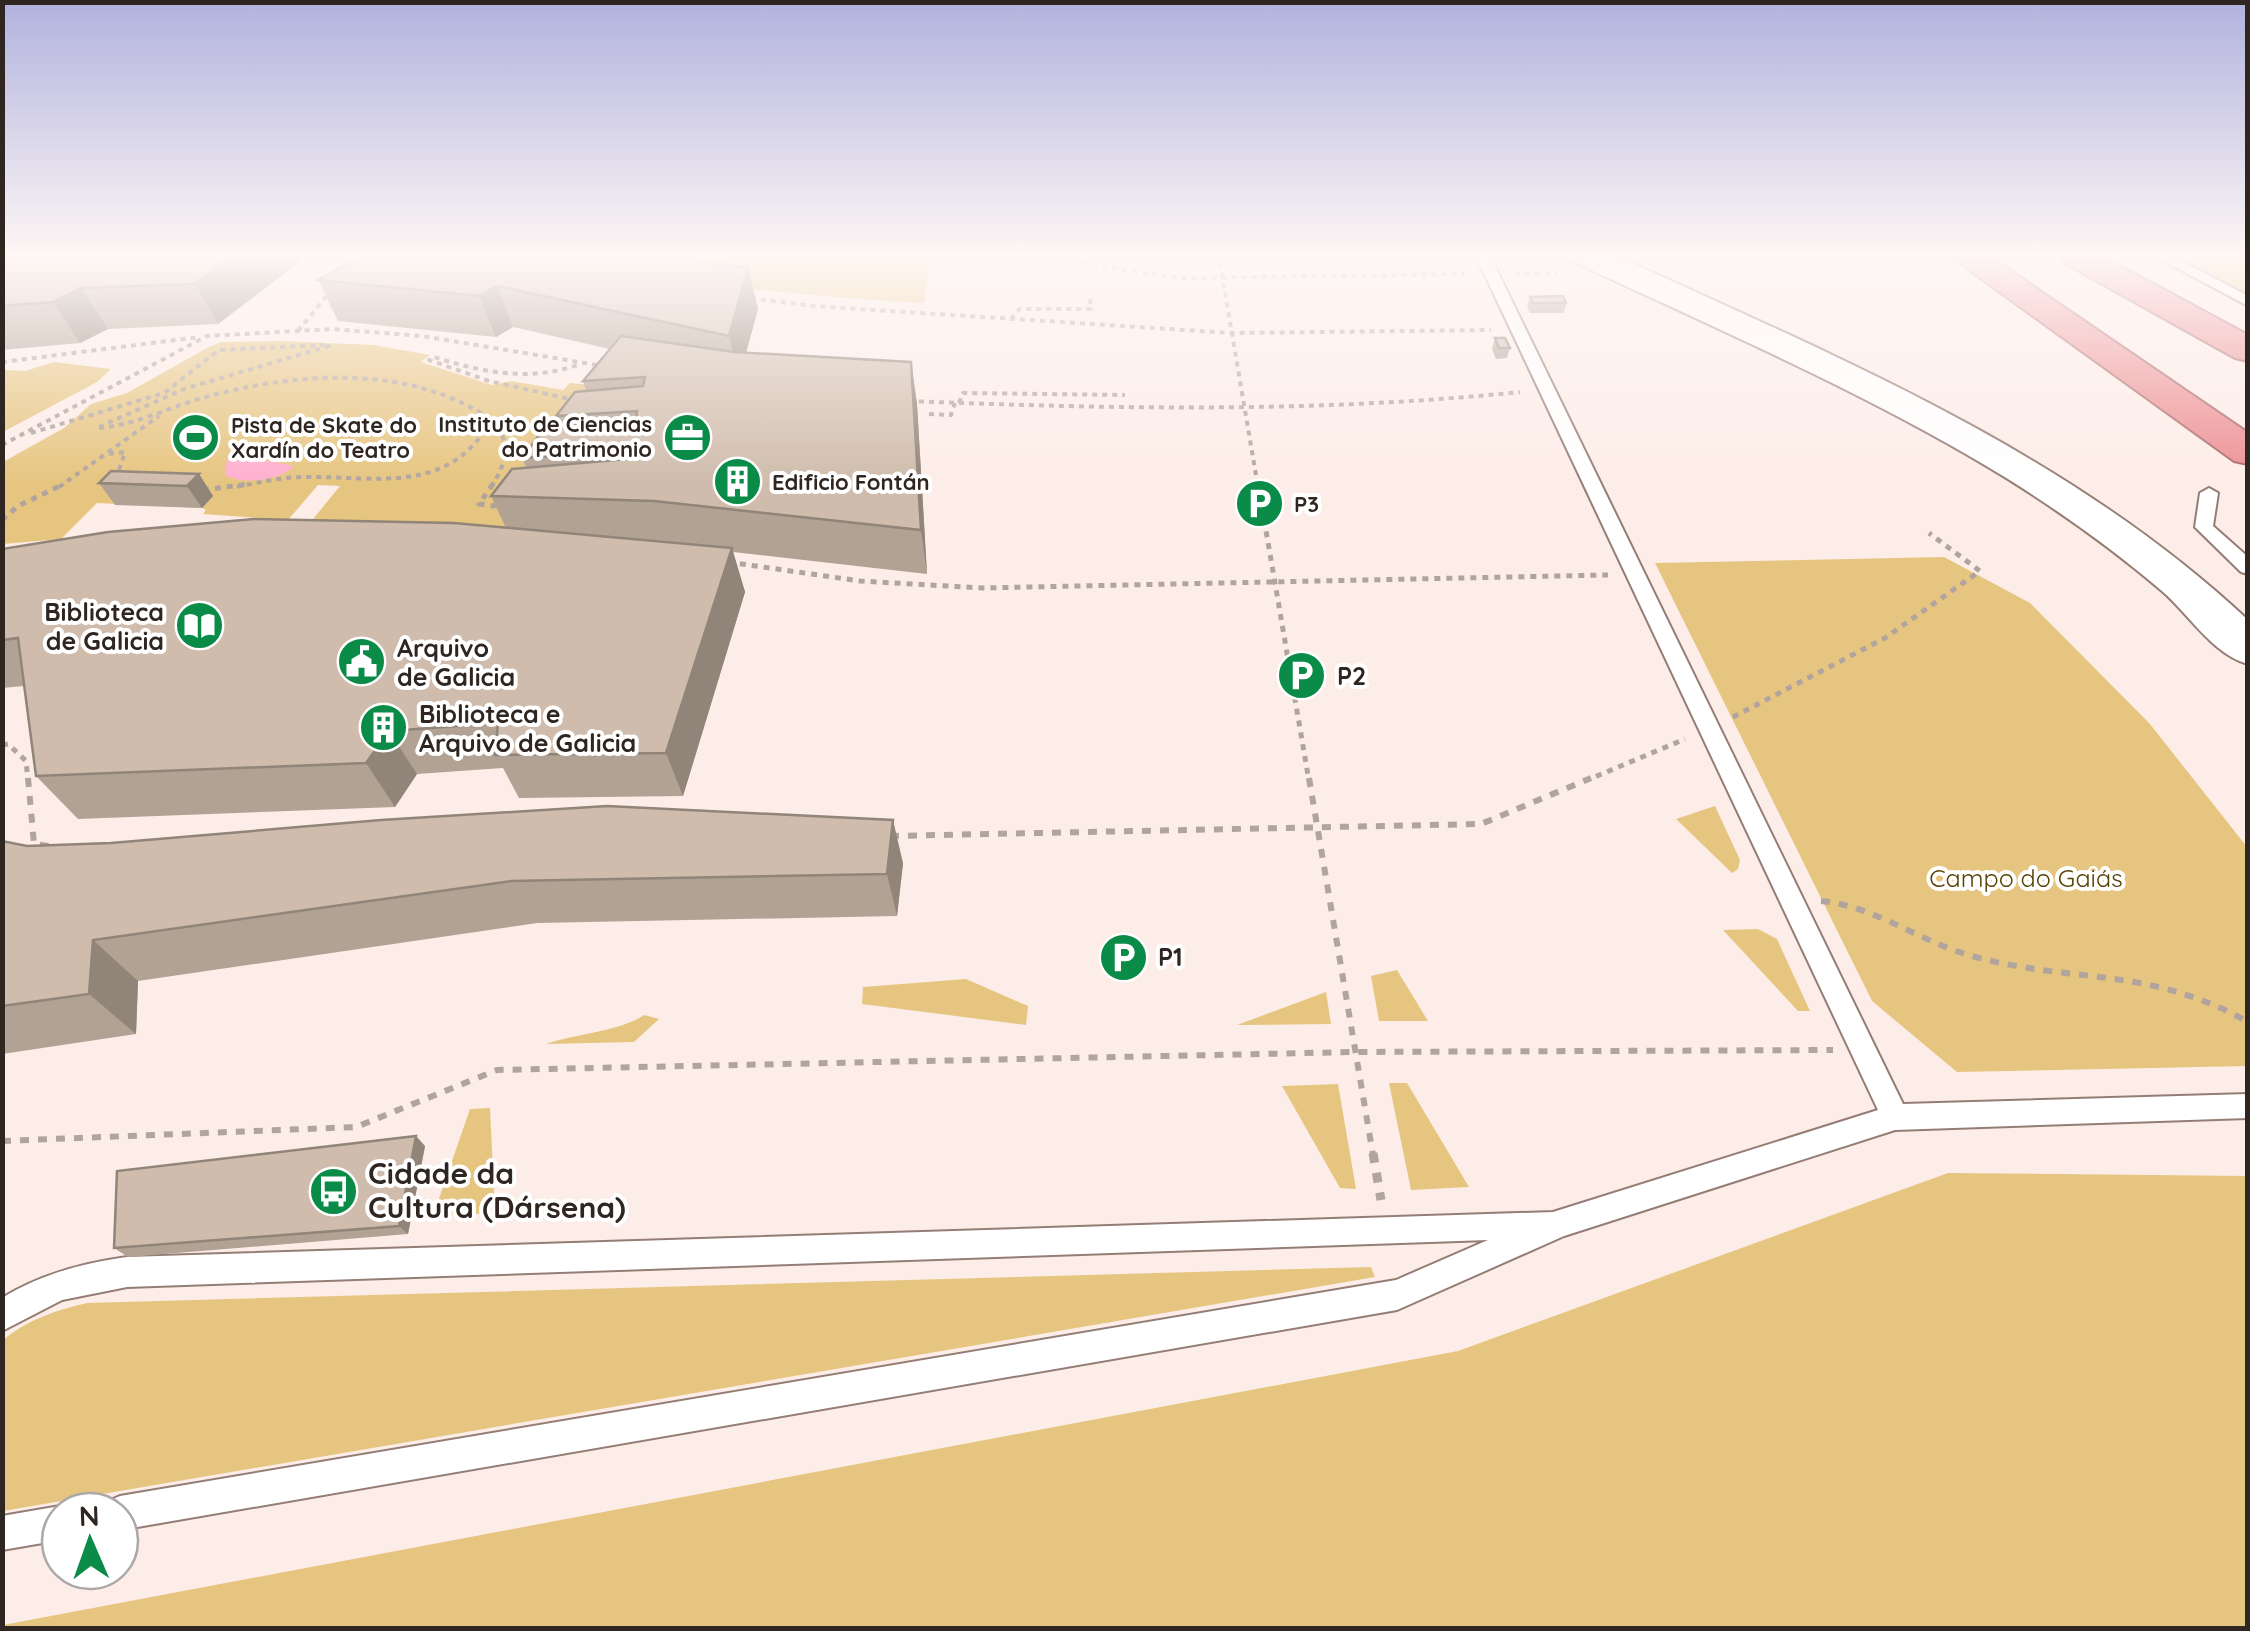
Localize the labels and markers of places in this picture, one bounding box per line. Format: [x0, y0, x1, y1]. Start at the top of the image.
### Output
place label: Instituto de Ciencias do Patrimonio [438, 410, 652, 463]
place label: Pista de Skate do Xardín do Teatro [231, 411, 417, 464]
office icon: Instituto de Ciencias do Patrimonio [661, 411, 713, 463]
sports icon: Pista de Skate do Xardín do Teatro [170, 412, 222, 464]
building icon: Edificio Fontán [711, 456, 763, 508]
place label: Edificio Fontán [772, 468, 930, 496]
parking icon: P3 [1233, 478, 1285, 530]
place label: P3 [1294, 490, 1319, 518]
place label: Biblioteca de Galicia [44, 596, 164, 656]
library icon: Biblioteca de Galicia [173, 600, 225, 652]
place label: Arquivo de Galicia [397, 632, 515, 692]
public building icon: Arquivo de Galicia [336, 636, 388, 688]
parking icon: P2 [1276, 650, 1328, 702]
place label: P2 [1337, 660, 1366, 691]
place label: Biblioteca e Arquivo de Galicia [419, 698, 636, 758]
building icon: Biblioteca e Arquivo de Galicia [358, 702, 410, 754]
parking icon: P1 [1097, 931, 1149, 983]
place label: P1 [1158, 941, 1183, 972]
place label: Cidade da Cultura (Dársena) [368, 1154, 626, 1226]
bus stop icon: Cidade da Cultura (Dársena) [307, 1165, 359, 1217]

